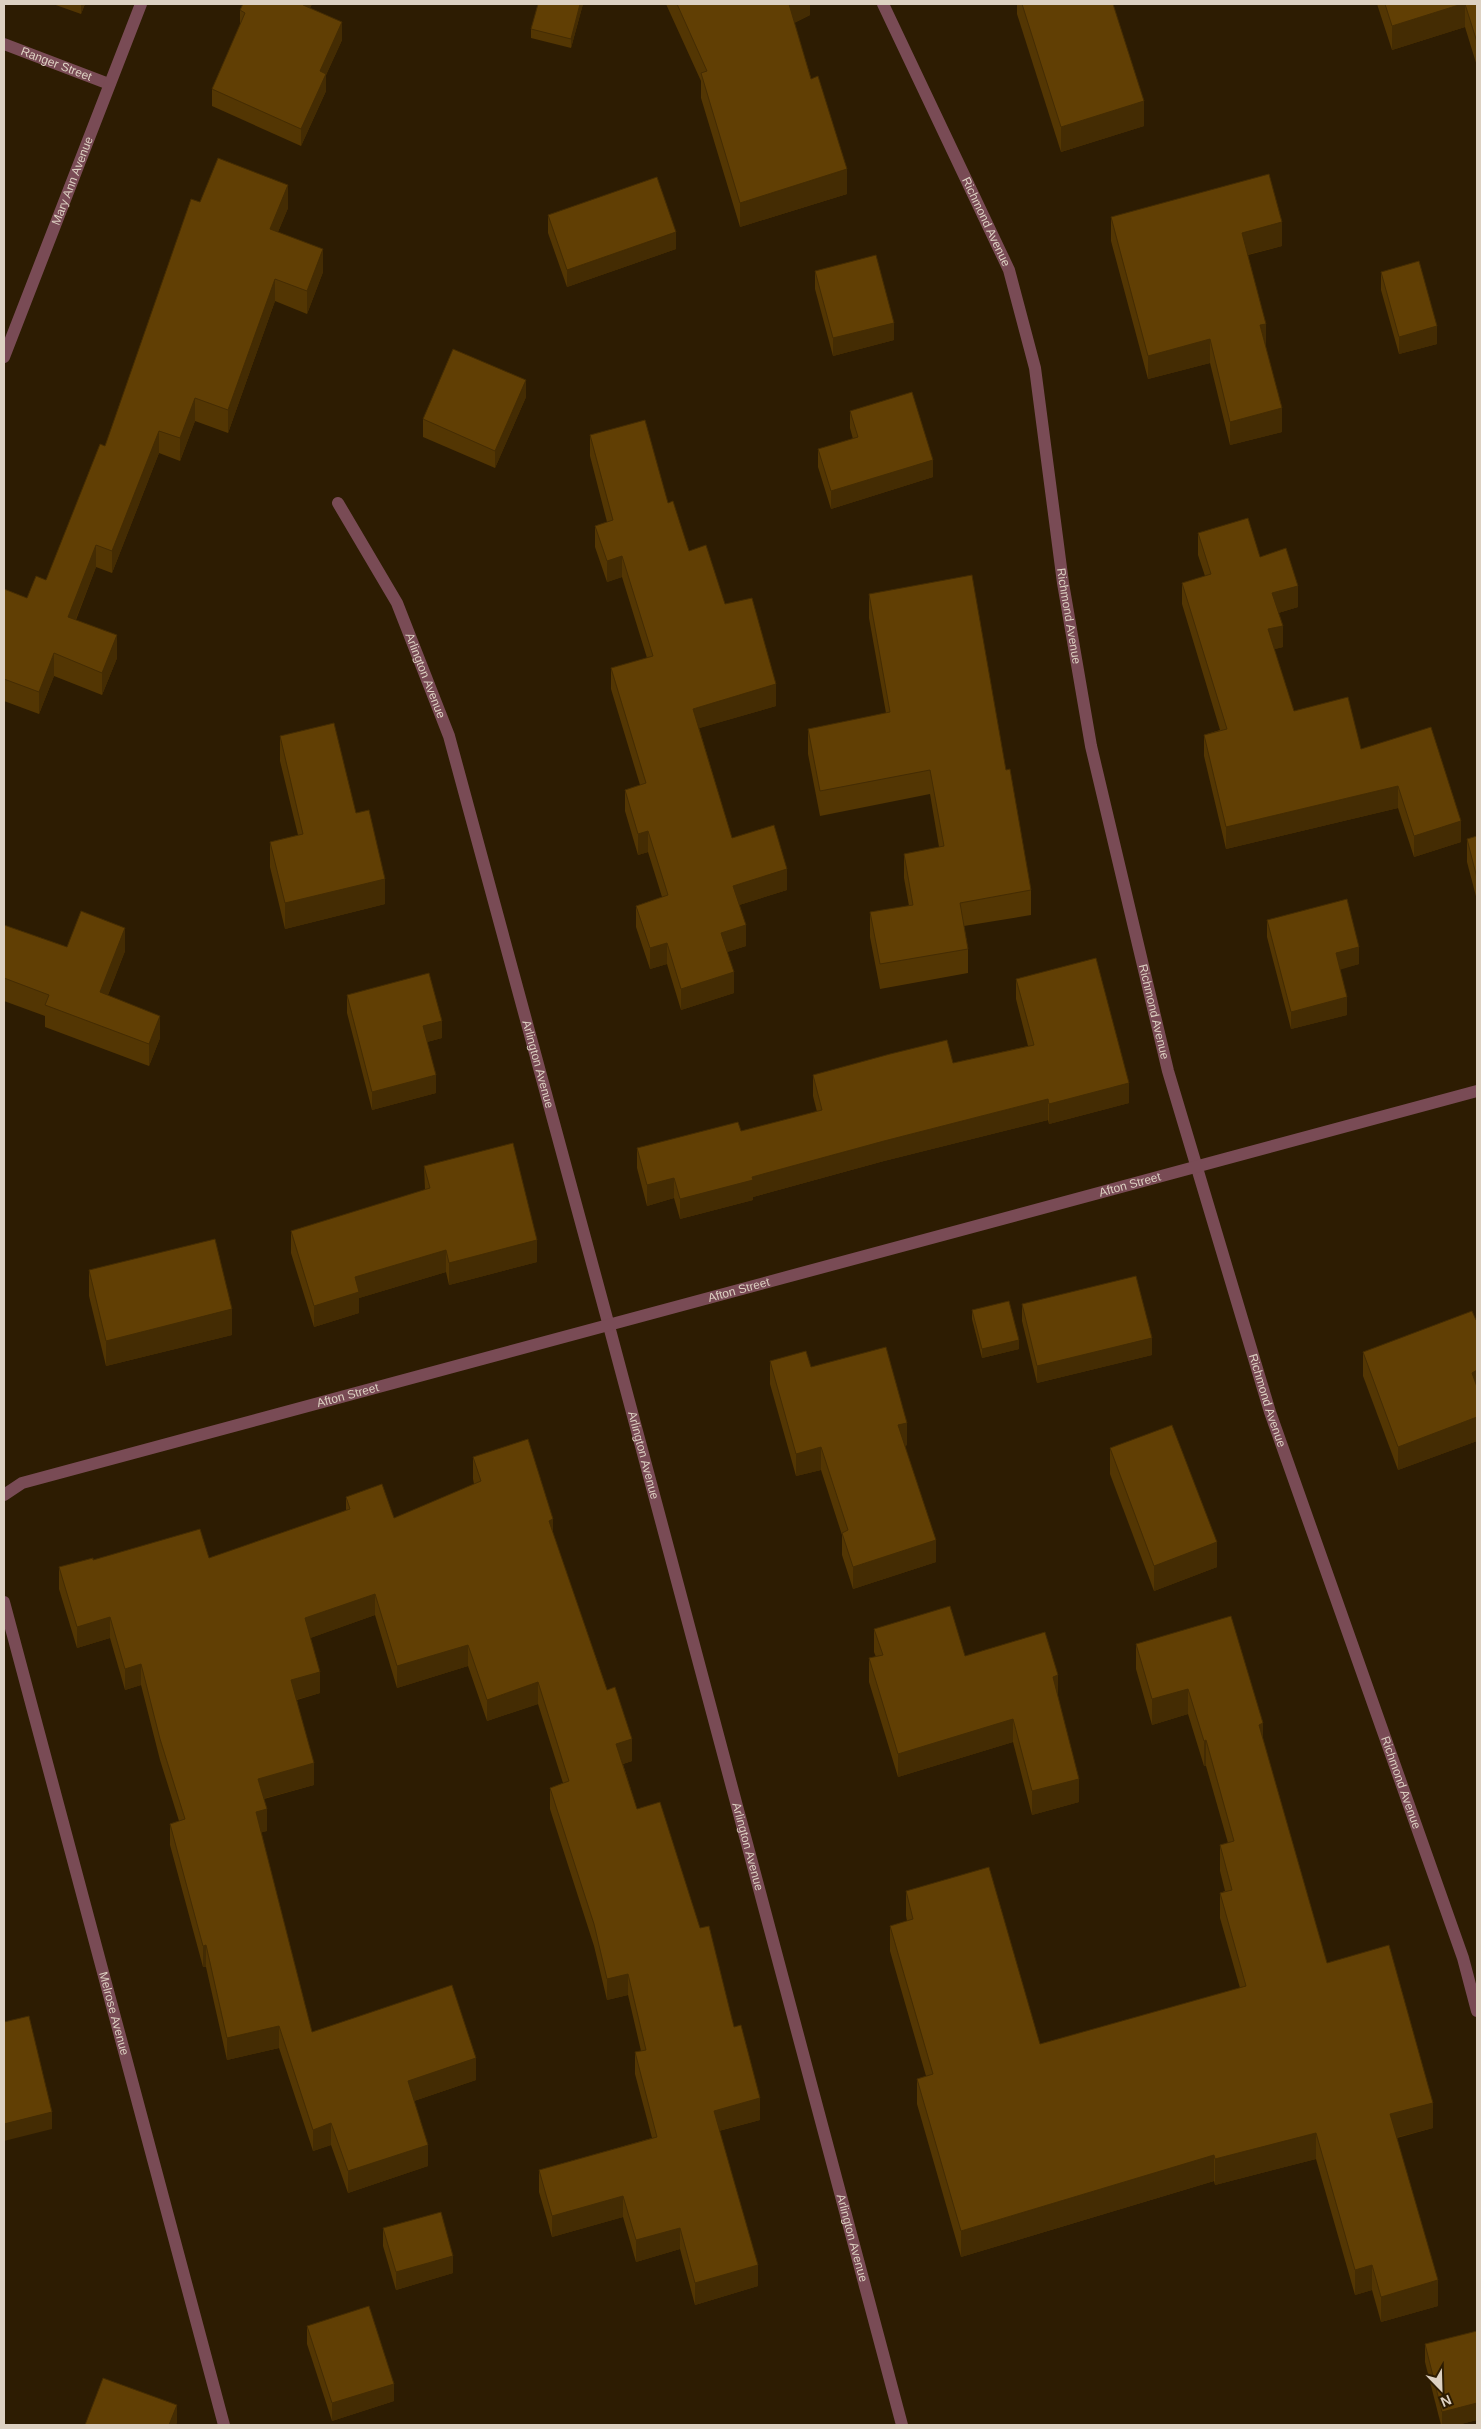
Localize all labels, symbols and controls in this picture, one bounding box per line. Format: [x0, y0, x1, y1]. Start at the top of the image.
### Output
street label: Ranger Street [19, 44, 94, 84]
street label: Mary Ann Avenue [49, 134, 96, 227]
street label: Richmond Avenue [959, 175, 1013, 269]
street label: Richmond Avenue [1054, 567, 1084, 665]
street label: Arlington Avenue [402, 631, 449, 721]
street label: Richmond Avenue [1136, 963, 1172, 1061]
street label: Arlington Avenue [519, 1019, 557, 1110]
street label: Afton Street [1097, 1169, 1163, 1200]
street label: Afton Street [706, 1275, 772, 1305]
street label: Richmond Avenue [1246, 1352, 1289, 1449]
street label: Afton Street [315, 1380, 381, 1410]
street label: Arlington Avenue [625, 1410, 662, 1501]
street label: Richmond Avenue [1378, 1734, 1424, 1831]
street label: Arlington Avenue [729, 1801, 766, 1893]
street label: Melrose Avenue [96, 1970, 132, 2057]
street label: Arlington Avenue [834, 2192, 871, 2284]
north arrow [1416, 2364, 1466, 2414]
text: N [1438, 2392, 1454, 2410]

